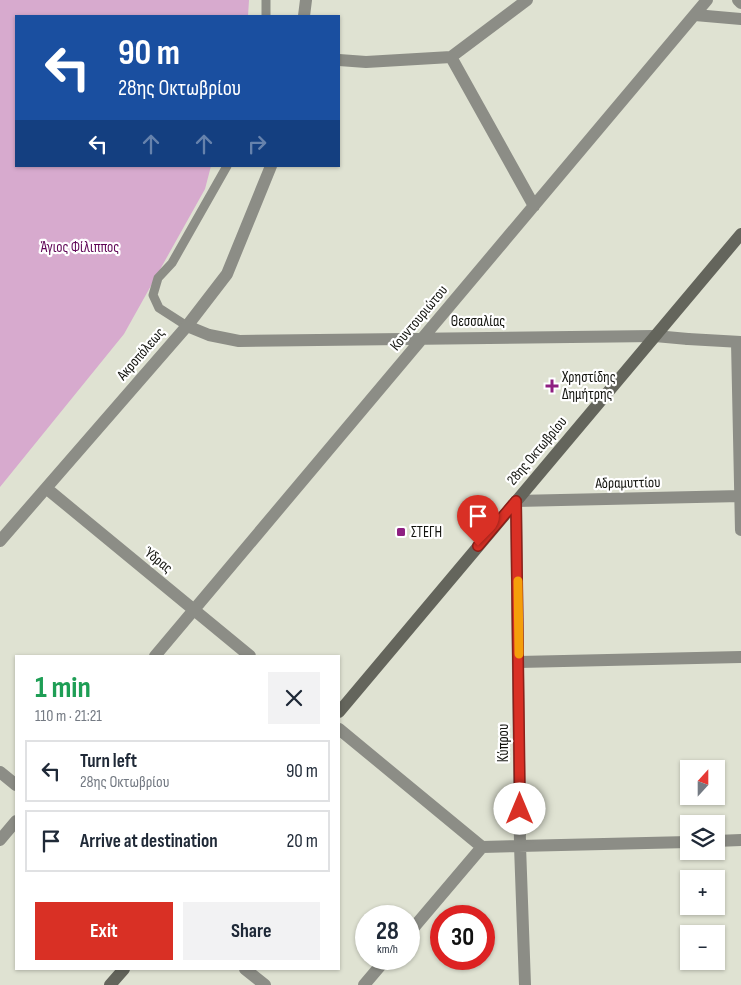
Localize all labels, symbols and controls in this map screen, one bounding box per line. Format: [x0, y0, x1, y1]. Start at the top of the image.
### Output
text: 90 m [118, 32, 180, 75]
icon: left [35, 35, 100, 100]
text: 28ης Οκτωβρίου [118, 75, 241, 102]
icon: left [84, 130, 112, 158]
icon: ahead [137, 130, 165, 158]
icon: ahead [190, 130, 218, 158]
icon: right [243, 130, 271, 158]
park label: Άγιος Φίλιππος [41, 238, 119, 257]
street label: Κουντουριώτου [386, 281, 452, 355]
street label: Θεσσαλίας [451, 312, 505, 331]
street label: Ακροπόλεως [112, 324, 169, 385]
place label: Χρηστίδης Δημήτρης [561, 368, 616, 404]
marker: Χρηστίδης Δημήτρης [546, 380, 558, 392]
street label: 28ης Οκτωβρίου [503, 413, 571, 489]
street label: Αδραμυττίου [594, 473, 661, 493]
pin [457, 495, 499, 546]
icon: arrive [464, 502, 492, 530]
place label: ΣΤΕΓΗ [411, 523, 442, 542]
marker: ΣΤΕΓΗ [395, 526, 407, 538]
street label: Ύδρας [139, 542, 177, 578]
text: 1 min [35, 670, 91, 706]
button: close [268, 672, 320, 724]
text: 110 m · 21:21 [35, 707, 102, 726]
street label: Κύπρου [494, 724, 513, 762]
text: Turn left [80, 750, 137, 773]
icon: left [37, 757, 65, 785]
text: 90 m [286, 760, 318, 783]
north arrow [680, 760, 725, 805]
map controls [680, 760, 725, 970]
text: 28ης Οκτωβρίου [80, 773, 170, 792]
position arrow [493, 782, 545, 834]
button: layers [680, 815, 725, 860]
icon: arrive [37, 827, 65, 855]
text: Arrive at destination [80, 830, 218, 853]
text: 20 m [286, 830, 318, 853]
button: + [680, 870, 725, 915]
button: Exit [35, 902, 173, 960]
button: Share [183, 902, 320, 960]
speed limit sign: 30 [430, 905, 495, 970]
text: 28 [376, 916, 399, 947]
button: − [680, 925, 725, 970]
text: km/h [377, 942, 398, 957]

